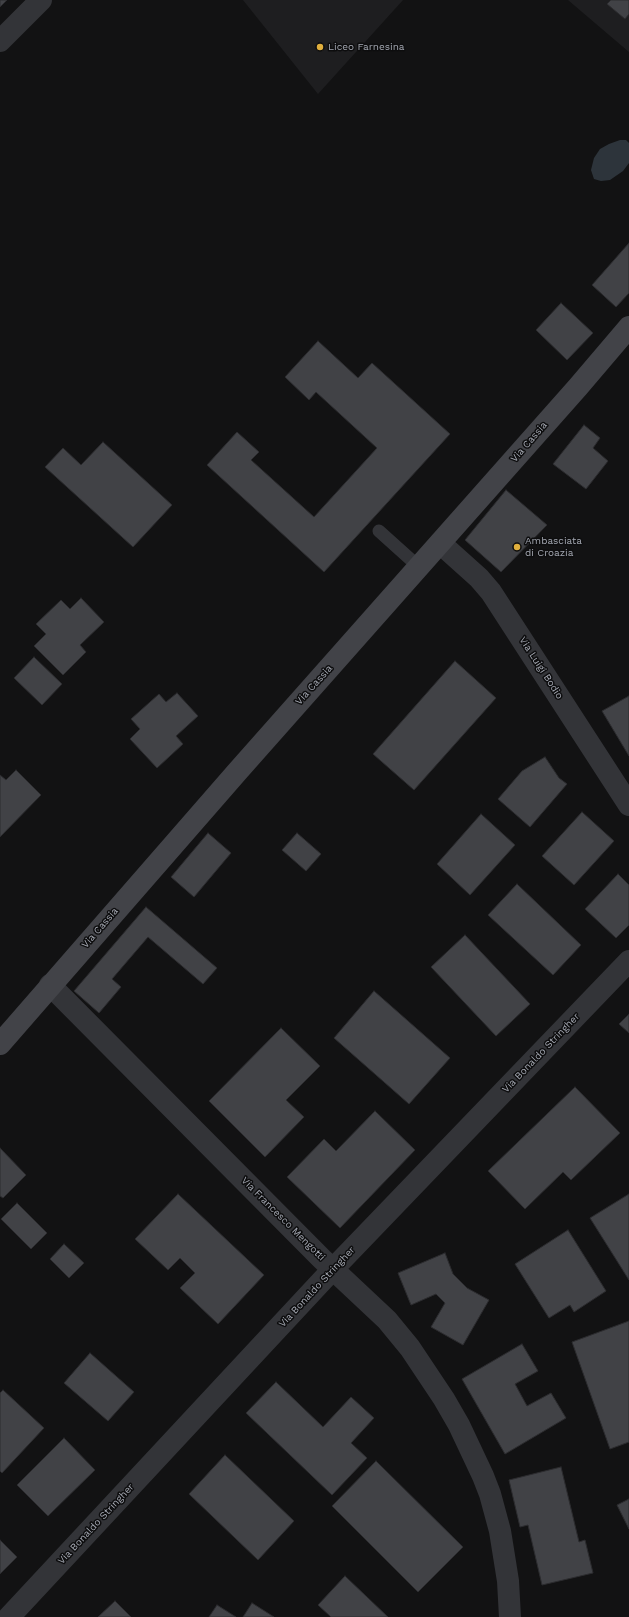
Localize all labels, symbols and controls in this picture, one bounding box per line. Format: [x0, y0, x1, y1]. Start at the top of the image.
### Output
place label: Liceo Farnesina [328, 41, 404, 53]
marker: Liceo Farnesina [315, 42, 325, 52]
street label: Via Cassia [508, 419, 550, 465]
place label: Ambasciata di Croazia [525, 535, 582, 558]
marker: Ambasciata di Croazia [512, 542, 522, 552]
street label: Via Luigi Bodio [516, 635, 566, 701]
street label: Via Cassia [293, 663, 335, 707]
street label: Via Cassia [79, 905, 121, 951]
street label: Via Bonaldo Stringher [500, 1011, 582, 1095]
street label: Via Francesco Mengotti [239, 1175, 327, 1263]
street label: Via Bonaldo Stringher [276, 1244, 358, 1330]
street label: Via Bonaldo Stringher [55, 1481, 137, 1567]

